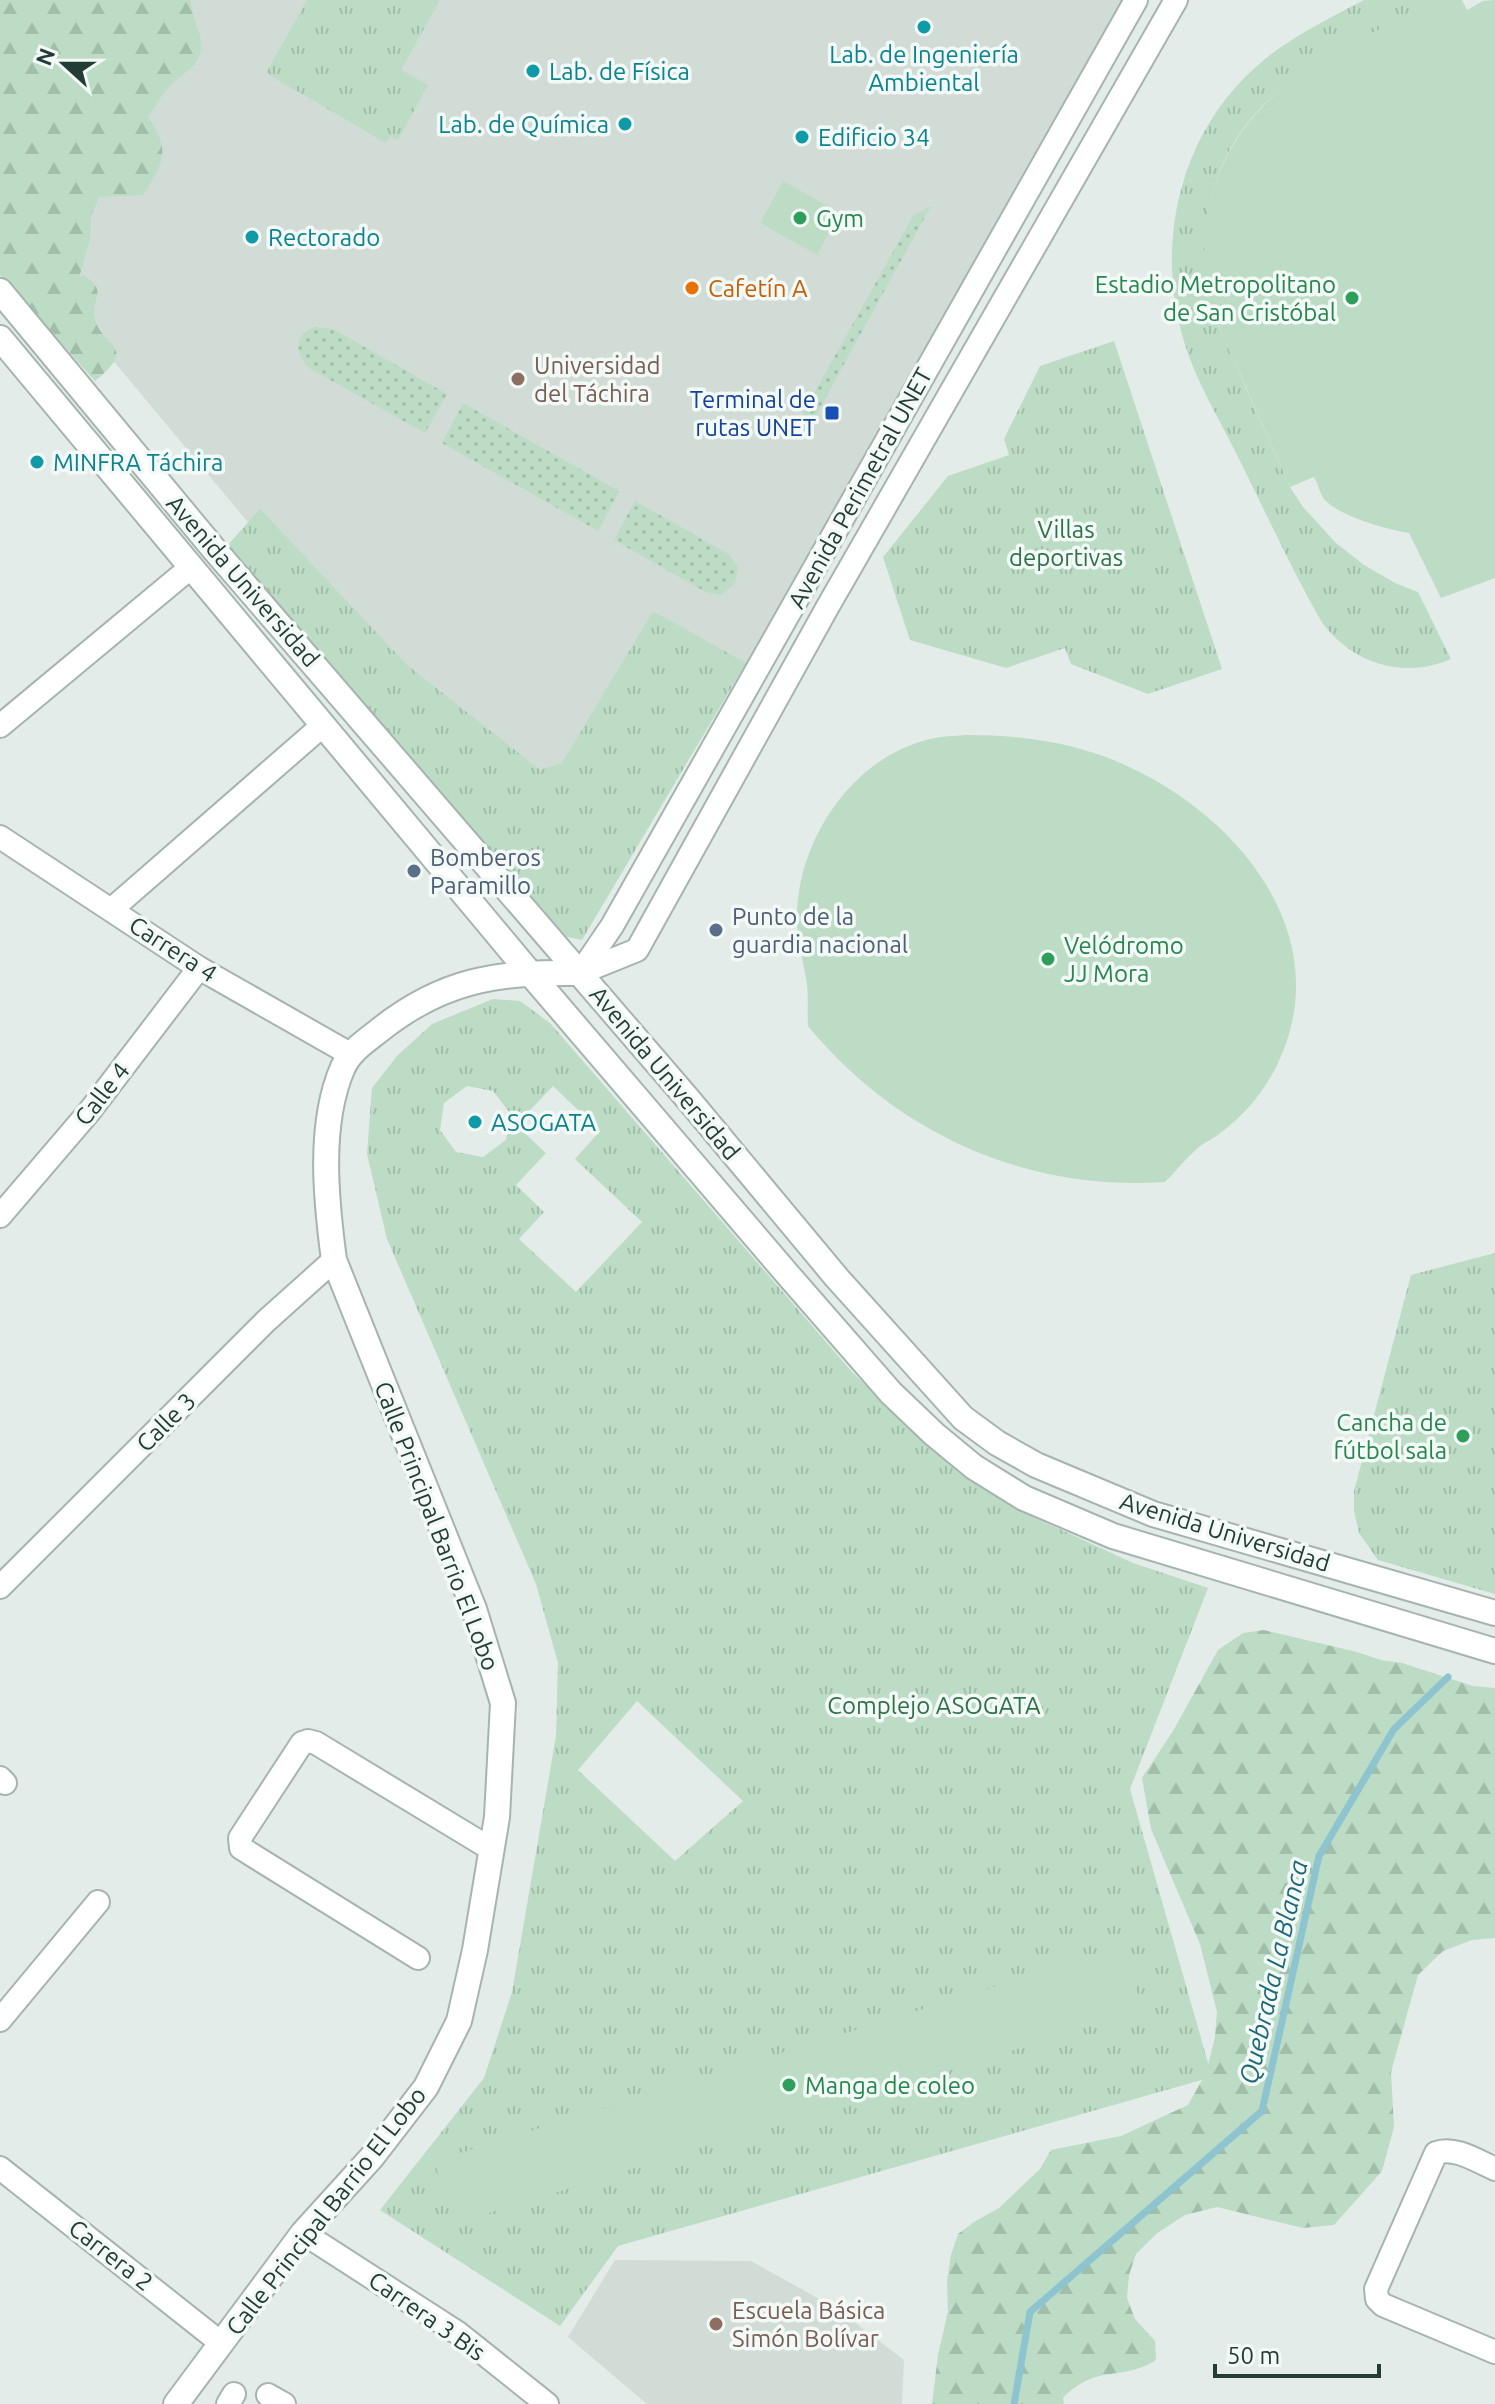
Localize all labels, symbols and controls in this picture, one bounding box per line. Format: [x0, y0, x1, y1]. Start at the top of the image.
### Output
marker: Lab. de Ingeniería Ambiental [915, 18, 933, 36]
north arrow [24, 24, 104, 104]
place label: Lab. de Ingeniería Ambiental [829, 41, 1019, 96]
text: N [30, 45, 59, 69]
place label: Lab. de Física [549, 58, 690, 85]
marker: Lab. de Física [524, 62, 542, 80]
place label: Lab. de Química [438, 111, 609, 138]
marker: Lab. de Química [616, 115, 634, 133]
place label: Edificio 34 [818, 124, 930, 151]
marker: Edificio 34 [793, 128, 811, 146]
place label: Gym [816, 205, 864, 232]
marker: Gym [791, 209, 809, 227]
place label: Rectorado [268, 224, 380, 251]
marker: Rectorado [243, 228, 261, 246]
place label: Estadio Metropolitano de San Cristóbal [1095, 271, 1336, 326]
place label: Cafetín A [708, 275, 808, 302]
marker: Cafetín A [683, 279, 701, 297]
marker: Estadio Metropolitano de San Cristóbal [1343, 289, 1361, 307]
place label: Universidad del Táchira [534, 352, 661, 407]
street label: Avenida Perimetral UNET [783, 363, 937, 613]
marker: Universidad del Táchira [509, 370, 527, 388]
place label: Terminal de rutas UNET [690, 386, 816, 441]
marker: Terminal de rutas UNET [823, 404, 841, 422]
place label: MINFRA Táchira [53, 449, 223, 476]
marker: MINFRA Táchira [28, 453, 46, 471]
street label: Avenida Universidad [161, 490, 325, 672]
park label: Villas deportivas [1009, 516, 1123, 571]
place label: Bomberos Paramillo [430, 844, 541, 899]
marker: Bomberos Paramillo [405, 862, 423, 880]
place label: Punto de la guardia nacional [732, 903, 908, 958]
street label: Carrera 4 [124, 911, 222, 987]
marker: Punto de la guardia nacional [707, 921, 725, 939]
place label: Velódromo JJ Mora [1064, 932, 1184, 987]
marker: Velódromo JJ Mora [1039, 950, 1057, 968]
street label: Avenida Universidad [585, 981, 745, 1165]
street label: Calle 4 [69, 1057, 135, 1131]
place label: ASOGATA [491, 1109, 596, 1136]
marker: ASOGATA [466, 1113, 484, 1131]
street label: Calle Principal Barrio El Lobo [369, 1378, 505, 1674]
street label: Calle 3 [131, 1387, 201, 1457]
place label: Cancha de fútbol sala [1333, 1409, 1447, 1464]
marker: Cancha de fútbol sala [1454, 1427, 1472, 1445]
street label: Avenida Universidad [1117, 1487, 1333, 1577]
park label: Complejo ASOGATA [827, 1692, 1041, 1719]
water label: Quebrada La Blanca [1233, 1857, 1314, 2087]
place label: Manga de coleo [805, 2072, 975, 2099]
marker: Manga de coleo [780, 2076, 798, 2094]
street label: Calle Principal Barrio El Lobo [221, 2082, 431, 2340]
street label: Carrera 2 [64, 2214, 158, 2296]
street label: Carrera 3 Bis [364, 2266, 490, 2366]
place label: Escuela Básica Simón Bolívar [732, 2297, 885, 2352]
marker: Escuela Básica Simón Bolívar [707, 2315, 725, 2333]
scale bar [1215, 2328, 1379, 2378]
text: 50 m [1227, 2342, 1280, 2369]

